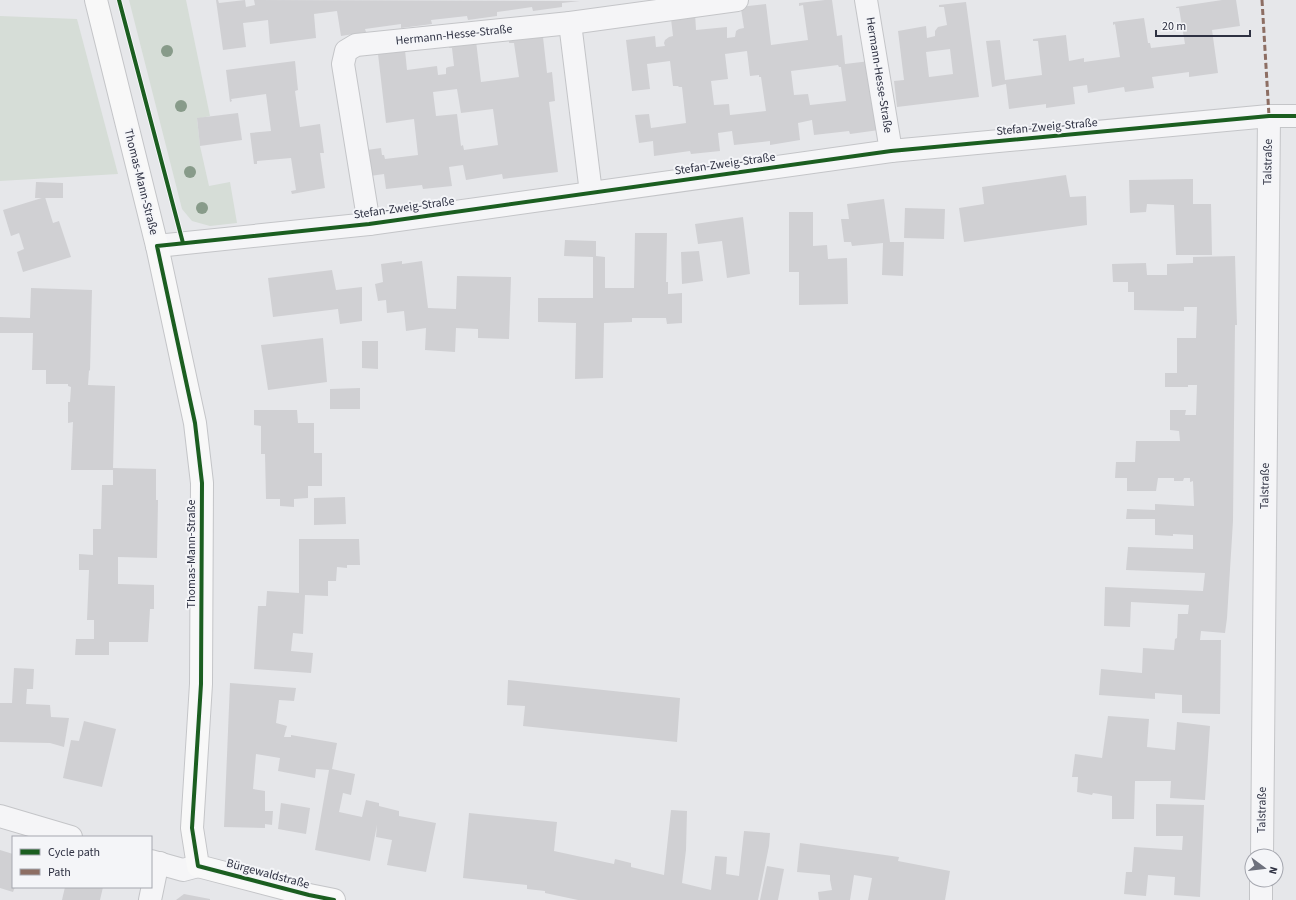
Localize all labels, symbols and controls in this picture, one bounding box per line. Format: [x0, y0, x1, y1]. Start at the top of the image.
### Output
scale bar [1156, 12, 1250, 38]
street label: Hermann-Hesse-Straße [861, 16, 897, 134]
text: 20 m [1162, 18, 1186, 35]
street label: Hermann-Hesse-Straße [395, 20, 513, 50]
street label: Stefan-Zweig-Straße [996, 114, 1098, 140]
street label: Thomas-Mann-Straße [120, 127, 162, 237]
street label: Talstraße [1259, 139, 1277, 185]
street label: Stefan-Zweig-Straße [673, 149, 777, 179]
street label: Stefan-Zweig-Straße [352, 193, 456, 223]
street label: Talstraße [1256, 463, 1274, 509]
street label: Thomas-Mann-Straße [183, 500, 200, 608]
street label: Talstraße [1253, 787, 1271, 833]
legend [12, 836, 152, 888]
text: Cycle path [48, 844, 100, 861]
north arrow [1244, 848, 1284, 888]
street label: Bürgewaldstraße [225, 855, 312, 893]
text: Path [48, 864, 71, 881]
text: N [1265, 865, 1281, 876]

